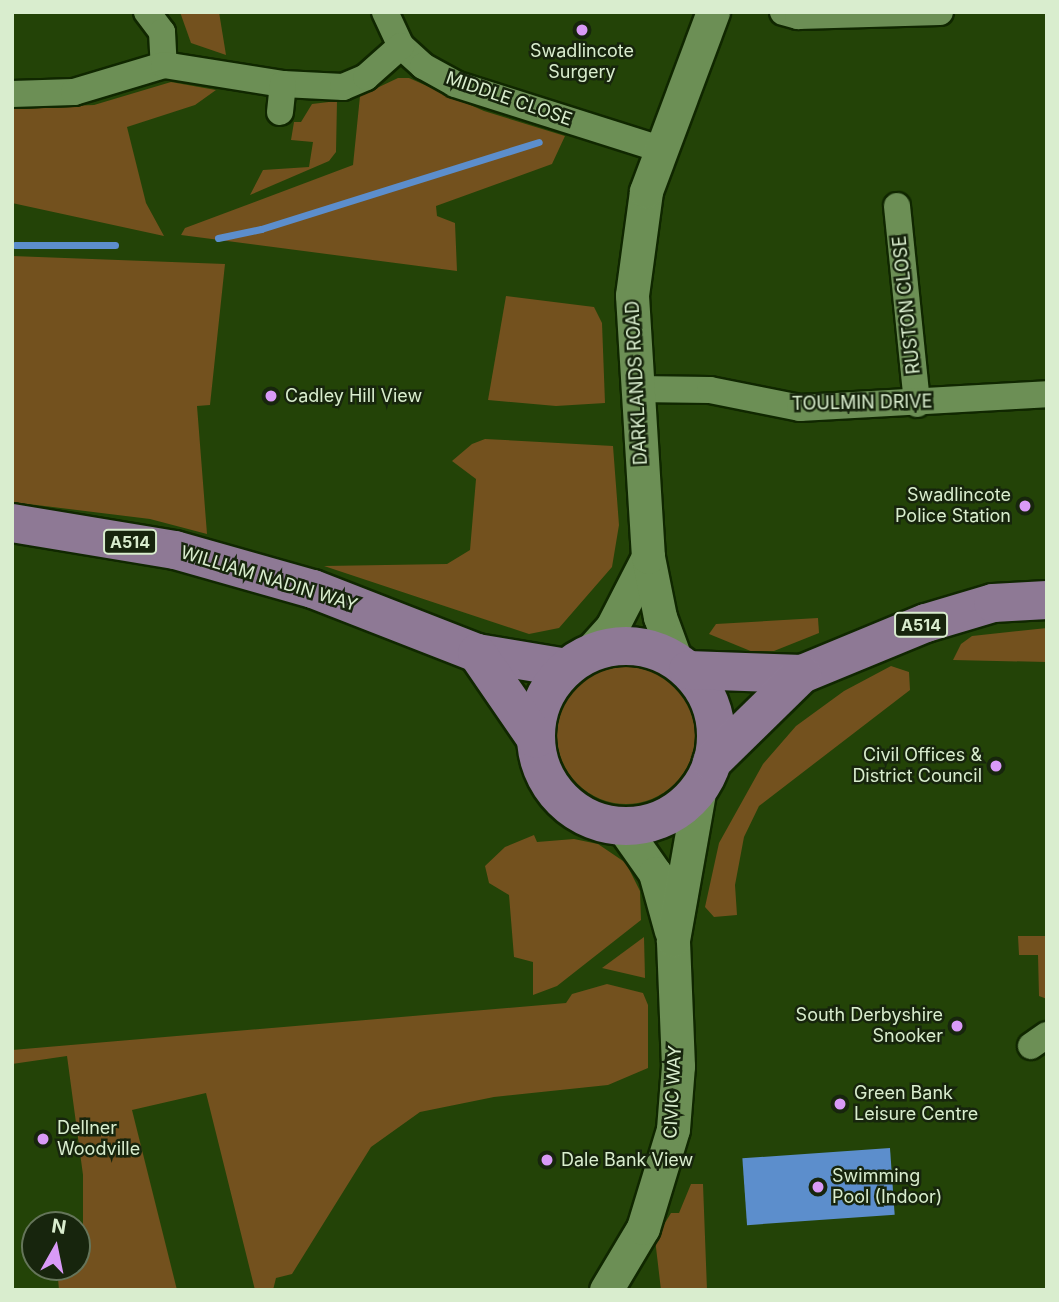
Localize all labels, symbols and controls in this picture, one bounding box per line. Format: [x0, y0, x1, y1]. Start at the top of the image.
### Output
marker: Swadlincote Surgery [574, 22, 590, 38]
place label: Swadlincote Surgery [530, 41, 634, 84]
street label: MIDDLE CLOSE [443, 67, 575, 131]
street label: RUSTON CLOSE [889, 235, 925, 375]
street label: DARKLANDS ROAD [622, 300, 652, 466]
place label: Cadley Hill View [285, 385, 422, 407]
marker: Cadley Hill View [263, 388, 279, 404]
street label: TOULMIN DRIVE [791, 391, 933, 415]
place label: Swadlincote Police Station [895, 485, 1011, 528]
marker: Swadlincote Police Station [1017, 498, 1033, 514]
road number: A514 [102, 530, 158, 554]
street label: WILLIAM NADIN WAY [178, 542, 360, 616]
road number: A514 [893, 612, 949, 638]
place label: Civil Offices & District Council [852, 745, 982, 788]
marker: Civil Offices & District Council [988, 758, 1004, 774]
place label: South Derbyshire Snooker [796, 1005, 943, 1048]
marker: South Derbyshire Snooker [949, 1018, 965, 1034]
street label: CIVIC WAY [660, 1045, 686, 1139]
place label: Green Bank Leisure Centre [854, 1083, 978, 1126]
marker: Green Bank Leisure Centre [832, 1096, 848, 1112]
place label: Dellner Woodville [57, 1118, 140, 1160]
marker: Dellner Woodville [35, 1131, 51, 1147]
place label: Dale Bank View [561, 1149, 693, 1171]
marker: Dale Bank View [539, 1152, 555, 1168]
place label: Swimming Pool (Indoor) [832, 1166, 942, 1208]
marker: Swimming Pool (Indoor) [810, 1179, 826, 1195]
north arrow [21, 1211, 91, 1281]
text: N [50, 1214, 68, 1239]

